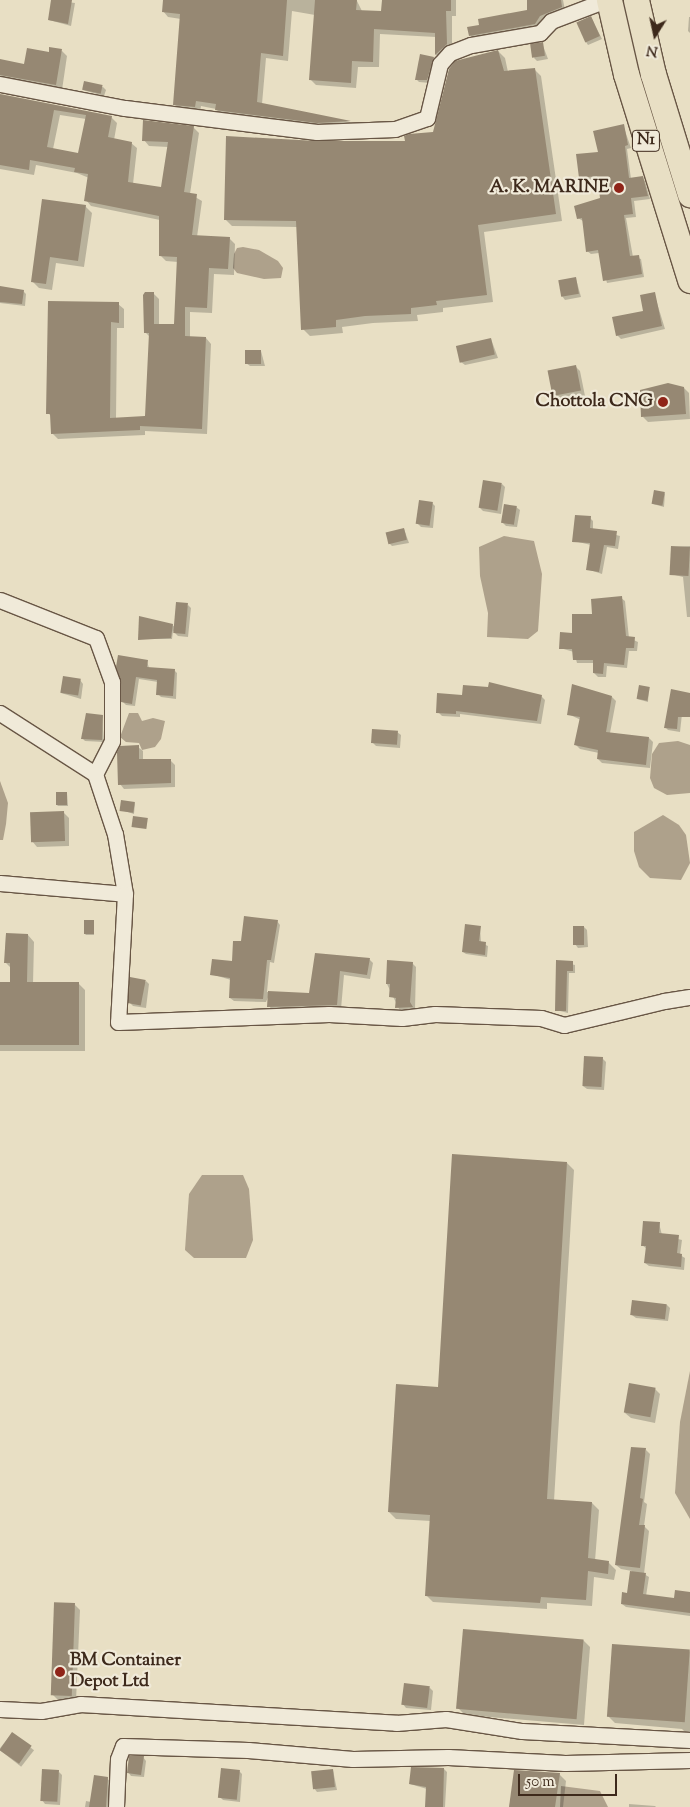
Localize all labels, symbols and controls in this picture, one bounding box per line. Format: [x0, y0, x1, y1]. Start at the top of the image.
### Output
north arrow [630, 10, 680, 60]
text: N [645, 39, 660, 61]
road number: N1 [631, 128, 661, 154]
place label: A. K. MARINE [489, 177, 609, 199]
marker: A. K. MARINE [613, 182, 625, 194]
place label: Chottola CNG [535, 391, 653, 413]
marker: Chottola CNG [657, 396, 669, 408]
place label: BM Container Depot Ltd [70, 1651, 181, 1694]
marker: BM Container Depot Ltd [54, 1666, 66, 1678]
scale bar [520, 1764, 619, 1796]
text: 50 m [526, 1772, 555, 1793]

